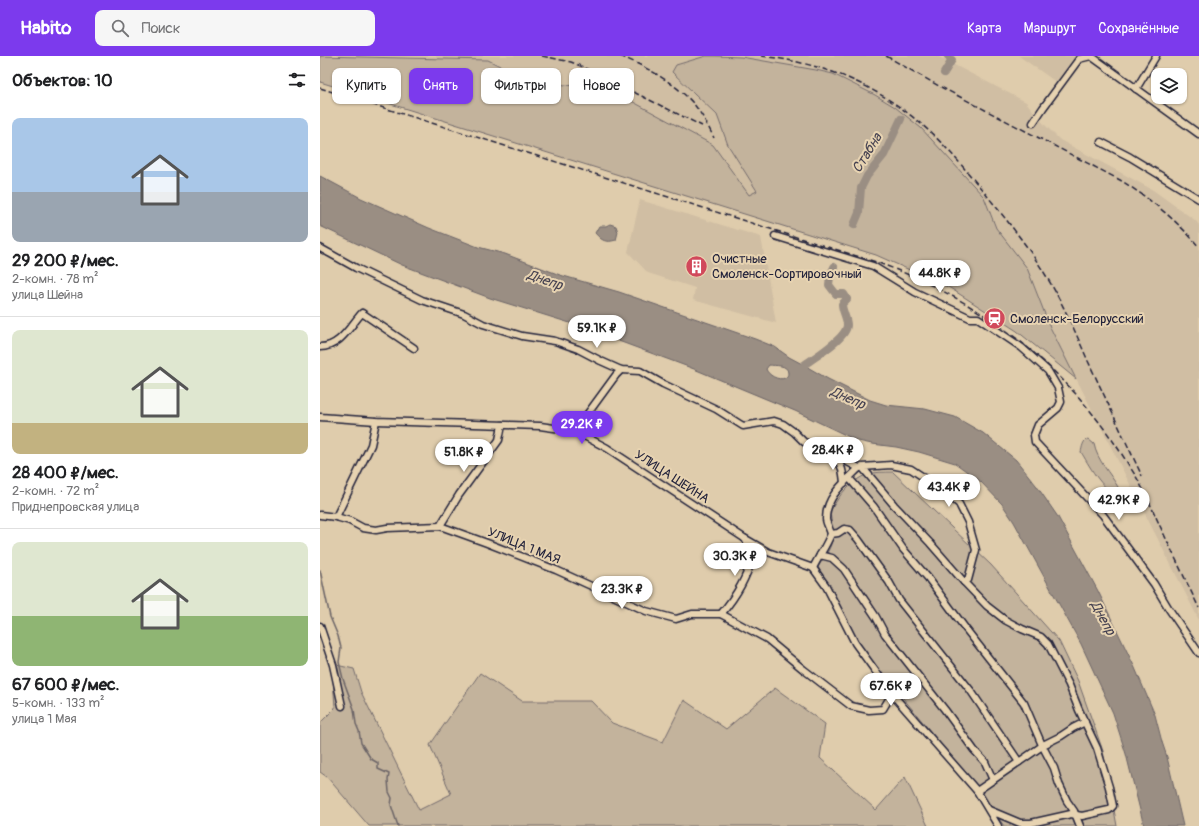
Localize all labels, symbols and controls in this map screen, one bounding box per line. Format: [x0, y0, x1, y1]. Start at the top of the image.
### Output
search box [95, 10, 375, 46]
text: Habito [20, 16, 71, 40]
icon: search [109, 17, 131, 39]
text: Поиск [141, 19, 181, 38]
text: Карта [967, 20, 1002, 37]
text: Маршрут [1024, 20, 1076, 37]
text: Сохранённые [1098, 20, 1179, 37]
chip: Купить [332, 68, 401, 104]
chip: Снять [409, 68, 473, 104]
chip: Фильтры [481, 68, 561, 104]
chip: Новое [569, 68, 634, 104]
map controls [1151, 68, 1187, 104]
button: layers [1151, 68, 1187, 104]
icon: filters [286, 69, 308, 91]
text: Объектов: 10 [12, 70, 113, 91]
water label: Стабна [848, 129, 886, 176]
icon: home [124, 144, 196, 216]
text: 29 200 ₽/мес. [12, 250, 119, 271]
place label: Очистные Смоленск-Сортировочный [712, 251, 862, 282]
building icon: Очистные Смоленск-Сортировочный [684, 253, 710, 279]
pin: 44.8K ₽ [903, 260, 977, 294]
text: 44.8K ₽ [919, 265, 961, 281]
water label: Днепр [524, 266, 566, 294]
text: 2-комн. · 78 m² [12, 271, 98, 287]
text: улица Шейна [12, 287, 83, 303]
station icon: Смоленск-Белорусский [982, 306, 1008, 332]
place label: Смоленск-Белорусский [1010, 311, 1144, 327]
pin: 59.1K ₽ [560, 315, 634, 349]
text: 59.1K ₽ [577, 320, 617, 336]
icon: home [124, 356, 196, 428]
water label: Днепр [827, 383, 869, 414]
pin: 29.2K ₽ [545, 411, 619, 445]
text: 29.2K ₽ [561, 416, 603, 432]
pin: 28.4K ₽ [796, 437, 870, 471]
pin: 51.8K ₽ [427, 439, 501, 473]
text: 28.4K ₽ [812, 442, 854, 458]
text: 51.8K ₽ [444, 444, 484, 460]
street label: УЛИЦА ШЕЙНА [632, 447, 713, 507]
text: 28 400 ₽/мес. [12, 462, 119, 483]
pin: 43.4K ₽ [912, 474, 986, 508]
text: 43.4K ₽ [927, 479, 971, 495]
text: 2-комн. · 72 m² [12, 483, 99, 499]
pin: 42.9K ₽ [1082, 487, 1156, 521]
text: 42.9K ₽ [1098, 492, 1140, 508]
text: Приднепровская улица [12, 499, 139, 515]
street label: УЛИЦА 1 МАЯ [485, 524, 563, 568]
pin: 30.3K ₽ [698, 543, 772, 577]
text: 30.3K ₽ [713, 548, 757, 564]
icon: home [124, 568, 196, 640]
pin: 23.3K ₽ [585, 576, 659, 610]
text: 23.3K ₽ [601, 581, 643, 597]
water label: Днепр [1087, 597, 1120, 639]
pin: 67.6K ₽ [854, 673, 928, 707]
text: 67 600 ₽/мес. [12, 674, 119, 695]
text: 67.6K ₽ [869, 678, 913, 694]
text: 5-комн. · 133 m² [12, 695, 104, 711]
text: улица 1 Мая [12, 711, 77, 727]

